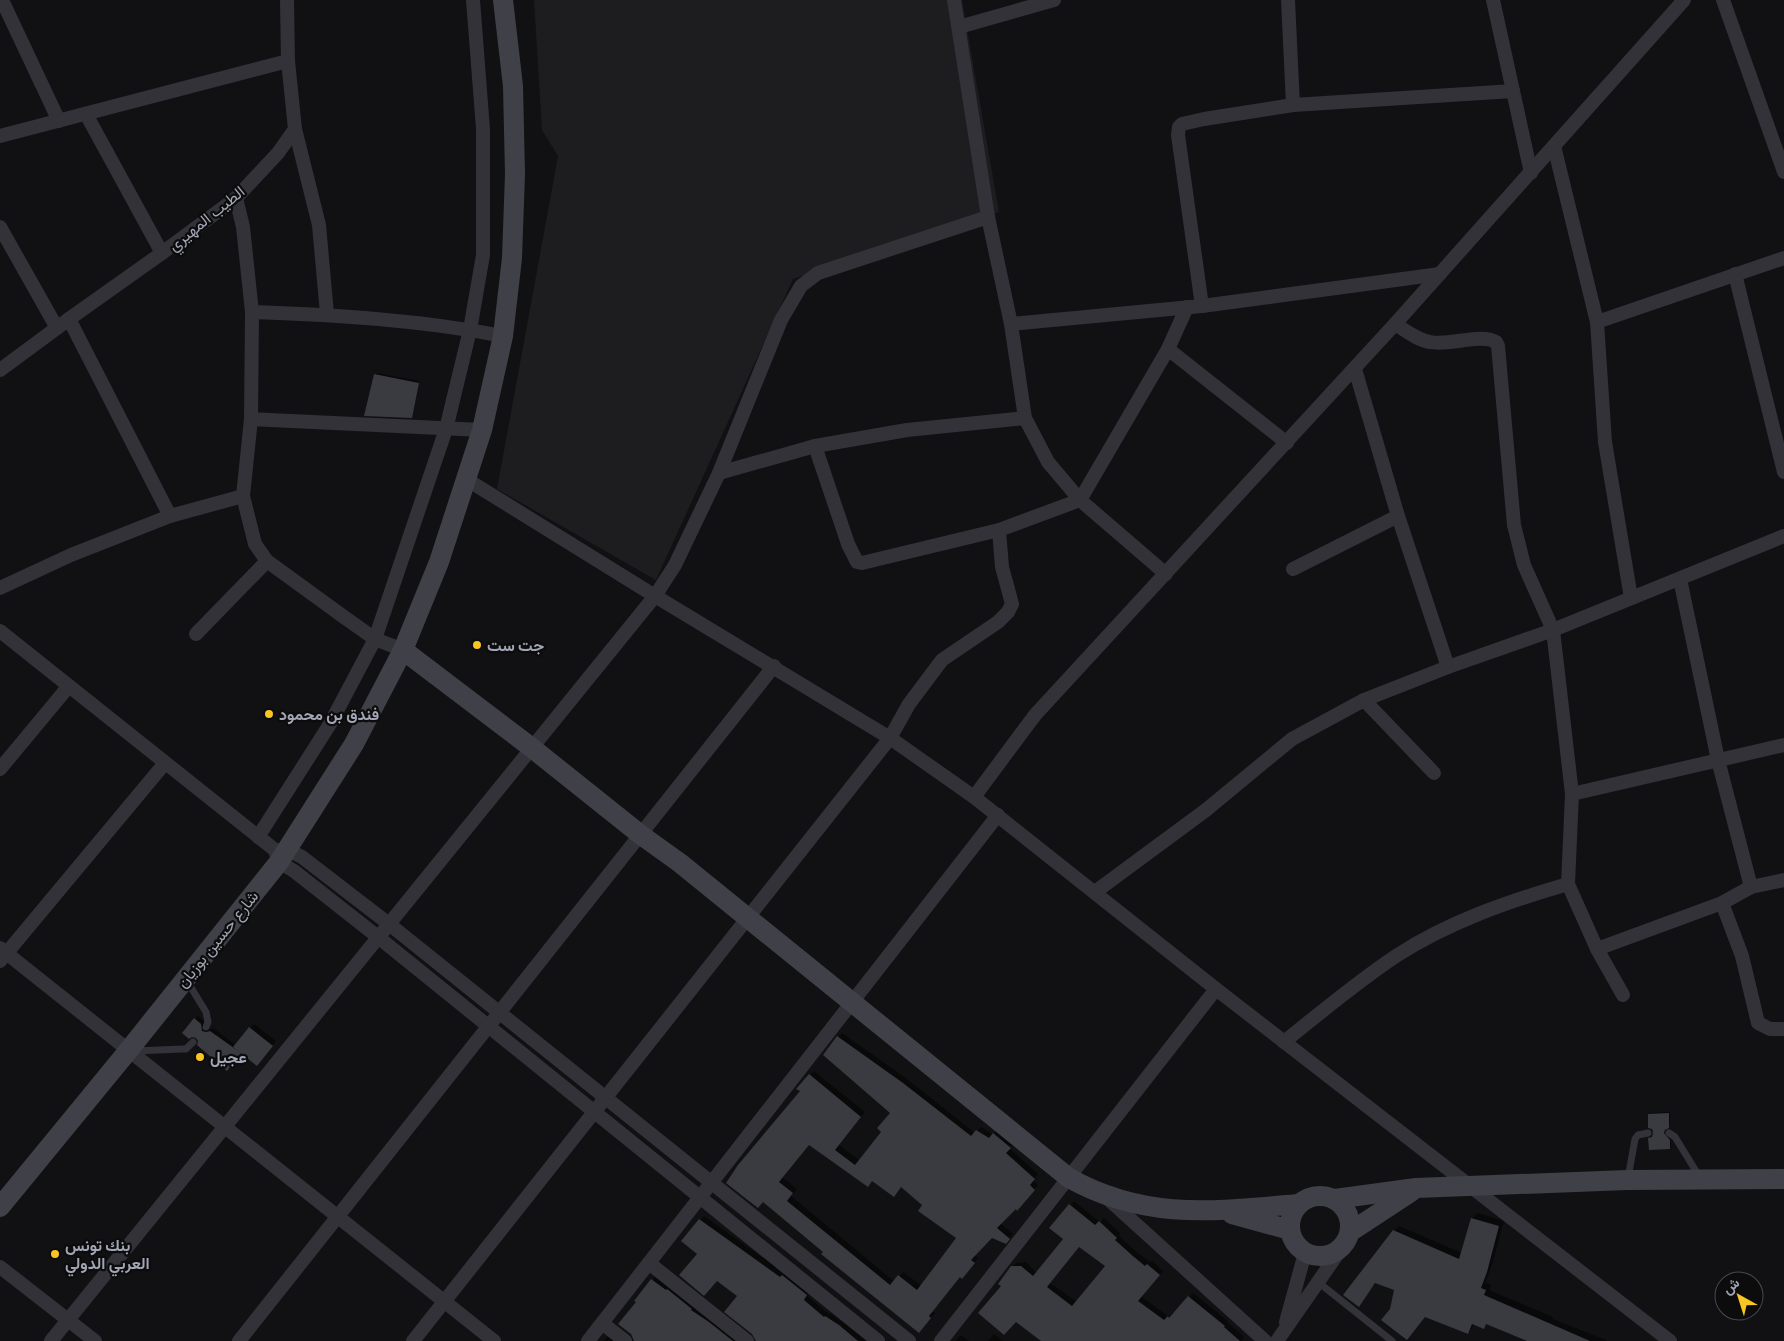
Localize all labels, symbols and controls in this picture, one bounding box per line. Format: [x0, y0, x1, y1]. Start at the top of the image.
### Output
street label: الطيب المهيري [164, 182, 251, 258]
place label: جت ست [487, 636, 544, 655]
marker: جت ست [471, 639, 483, 651]
place label: فندق بن محمود [279, 705, 379, 725]
marker: فندق بن محمود [263, 708, 275, 720]
street label: شارع حسين بوزيان [173, 887, 264, 993]
place label: عجيل [210, 1048, 247, 1067]
marker: عجيل [194, 1051, 206, 1063]
place label: بنك تونس العربي الدولي [65, 1236, 150, 1277]
marker: بنك تونس العربي الدولي [49, 1248, 61, 1260]
north arrow [1714, 1271, 1764, 1321]
text: ش [1719, 1274, 1743, 1298]

